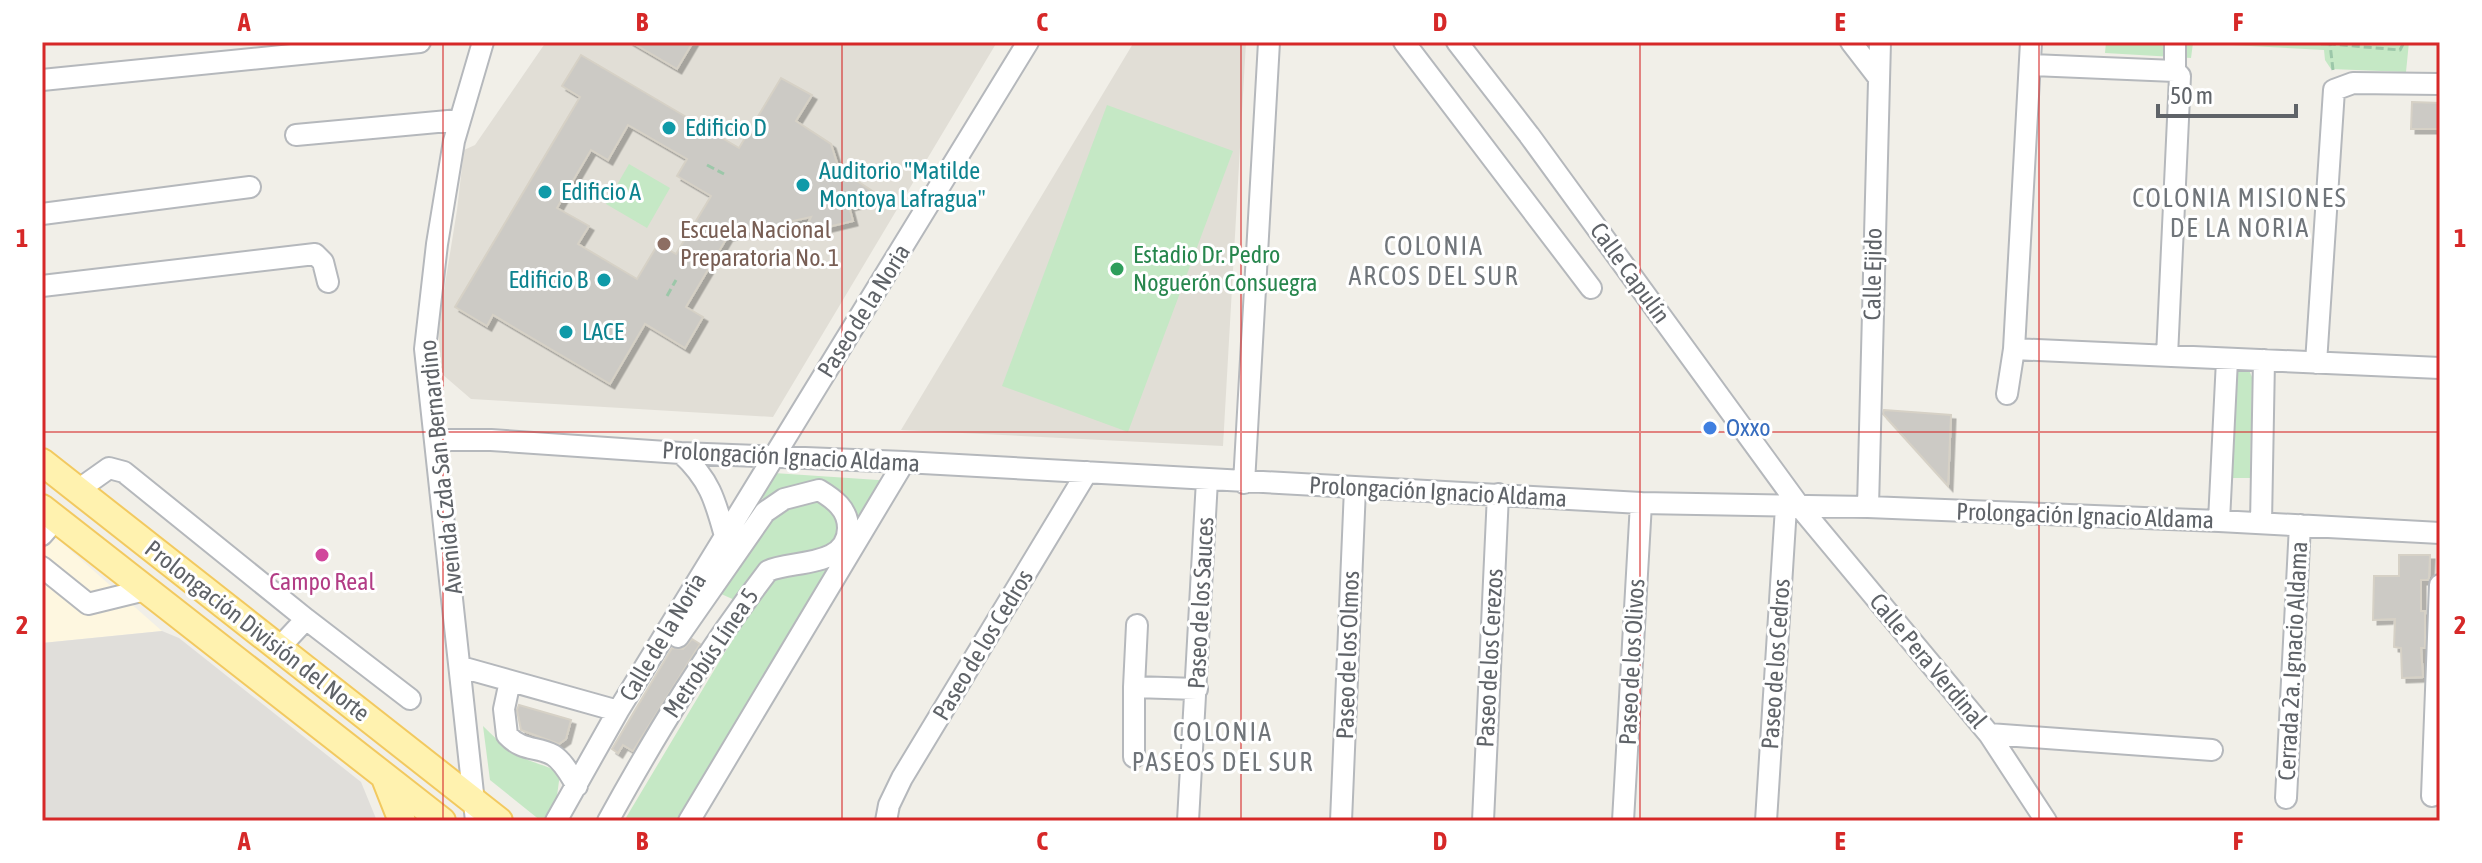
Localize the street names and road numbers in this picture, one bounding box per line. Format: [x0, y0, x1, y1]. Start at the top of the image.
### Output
street label: Calle Capulín [1585, 217, 1676, 328]
street label: Calle Ejido [1858, 227, 1887, 320]
street label: Paseo de la Noria [812, 239, 915, 382]
street label: Avenida Czda San Bernardino [414, 339, 467, 596]
street label: Prolongación Ignacio Aldama [662, 436, 920, 477]
street label: Prolongación Ignacio Aldama [1309, 471, 1567, 512]
street label: Prolongación Ignacio Aldama [1956, 498, 2214, 533]
street label: Paseo de los Sauces [1183, 516, 1218, 690]
street label: Prolongación División del Norte [140, 535, 375, 727]
street label: Cerrada 2a. Ignacio Aldama [2273, 541, 2312, 781]
street label: Paseo de los Cedros [927, 565, 1038, 725]
street label: Calle de la Noria [614, 568, 711, 705]
street label: Paseo de los Cerezos [1471, 568, 1508, 748]
street label: Paseo de los Olmos [1331, 570, 1364, 740]
street label: Paseo de los Olivos [1614, 578, 1649, 746]
street label: Paseo de los Cedros [1756, 578, 1795, 750]
street label: Metrobús Línea 5 [657, 583, 764, 722]
street label: Calle Pera Verdinal [1864, 588, 1993, 734]

